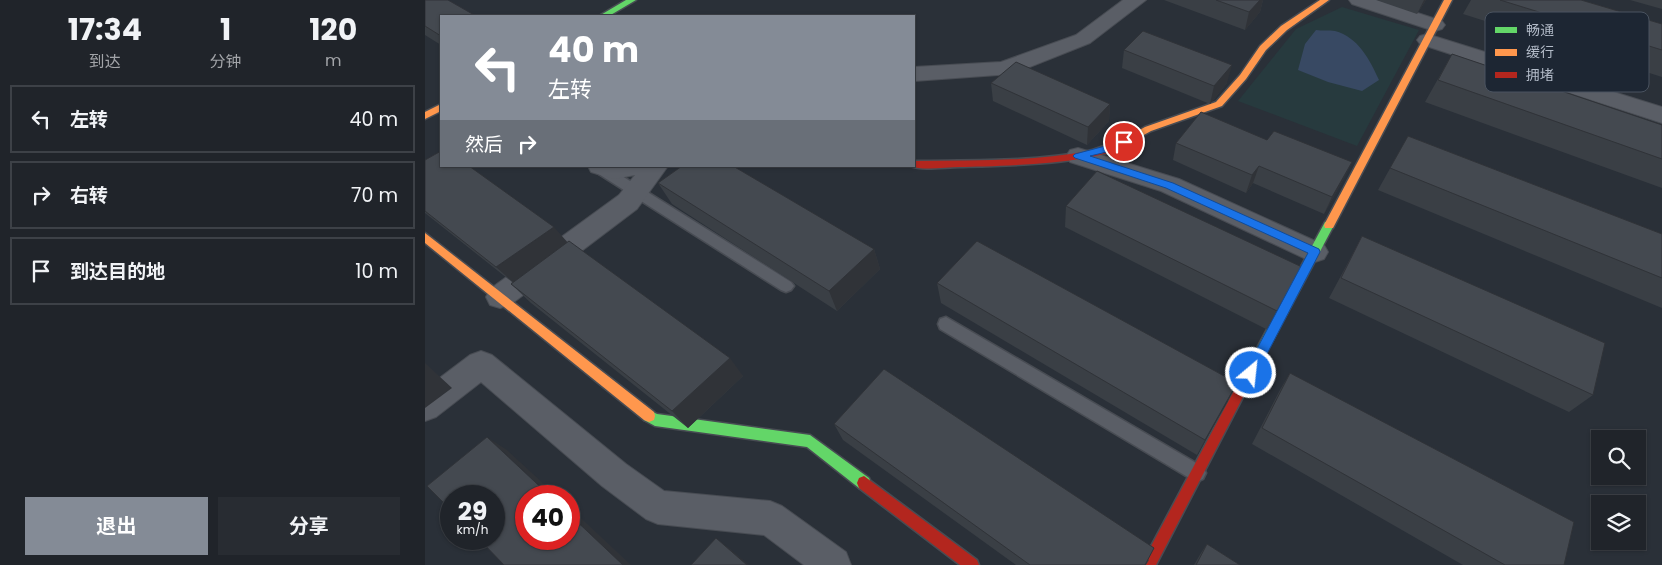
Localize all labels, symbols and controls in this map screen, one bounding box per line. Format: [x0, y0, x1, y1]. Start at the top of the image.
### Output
text: 17:34 [68, 8, 142, 51]
text: 1 [220, 8, 231, 51]
text: 120 [309, 8, 357, 51]
legend [1485, 12, 1649, 92]
text: 畅通 [1526, 20, 1554, 40]
text: 40 m [548, 25, 639, 74]
icon: left [465, 35, 530, 100]
text: 缓行 [1526, 42, 1554, 62]
text: m [325, 49, 342, 72]
text: 到达 [89, 50, 121, 73]
text: 分钟 [210, 50, 242, 73]
text: 拥堵 [1526, 65, 1554, 85]
text: 左转 [548, 74, 592, 105]
icon: left [27, 105, 55, 133]
text: 左转 [70, 106, 108, 133]
text: 40 m [349, 106, 398, 133]
pin [1103, 121, 1145, 163]
icon: arrive [1110, 128, 1138, 156]
icon: right [513, 130, 541, 158]
text: 然后 [465, 131, 503, 158]
icon: right [27, 181, 55, 209]
text: 右转 [70, 182, 108, 209]
text: 70 m [351, 182, 398, 209]
icon: arrive [27, 257, 55, 285]
text: 到达目的地 [70, 258, 165, 285]
text: 10 m [355, 258, 398, 285]
position arrow [1224, 346, 1276, 398]
map controls [1591, 430, 1646, 550]
button: search [1591, 430, 1646, 485]
speed limit sign: 40 [515, 485, 580, 550]
text: 29 [458, 494, 487, 529]
button: layers [1591, 495, 1646, 550]
button: 退出 [25, 497, 208, 555]
button: 分享 [218, 497, 400, 555]
text: km/h [457, 521, 488, 538]

